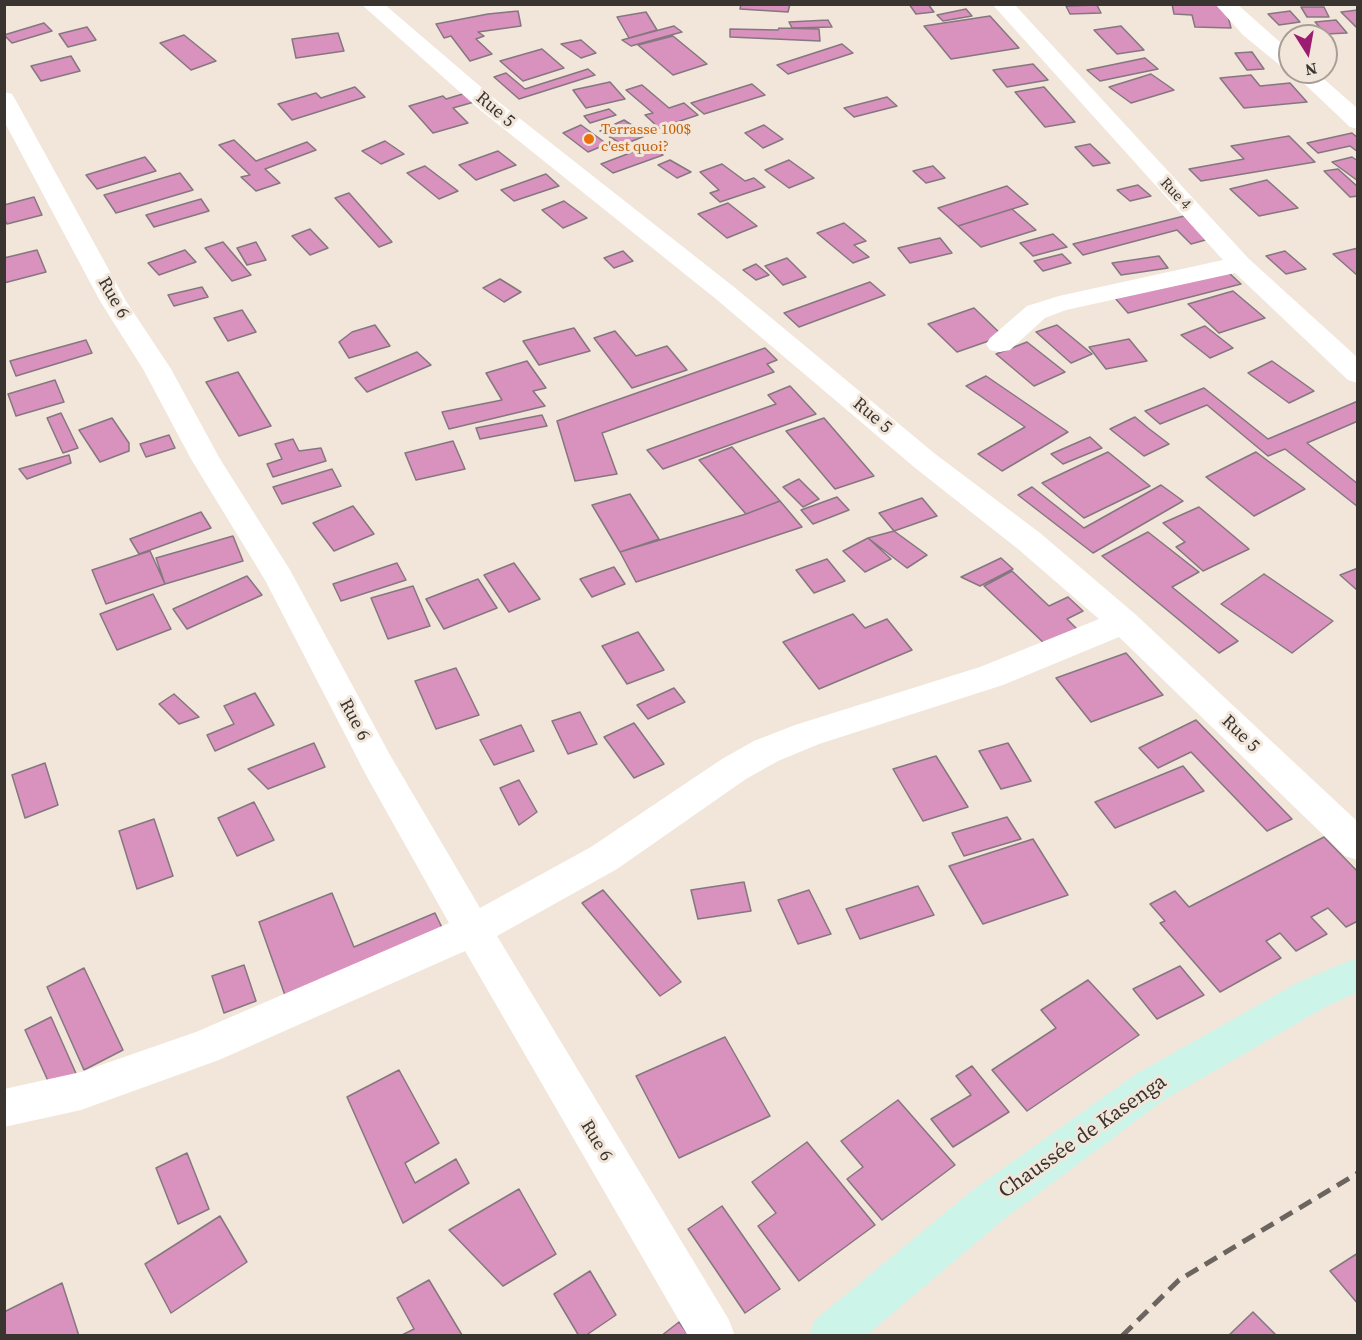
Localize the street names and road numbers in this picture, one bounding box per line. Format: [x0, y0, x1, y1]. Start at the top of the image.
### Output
street label: Rue 5 [471, 88, 519, 132]
street label: Rue 4 [1156, 174, 1194, 214]
street label: Rue 6 [93, 273, 133, 323]
street label: Rue 5 [848, 394, 896, 438]
street label: Rue 6 [334, 695, 374, 745]
street label: Rue 5 [1217, 711, 1263, 757]
street label: Chaussée de Kasenga [994, 1070, 1172, 1204]
street label: Rue 6 [575, 1116, 617, 1166]

